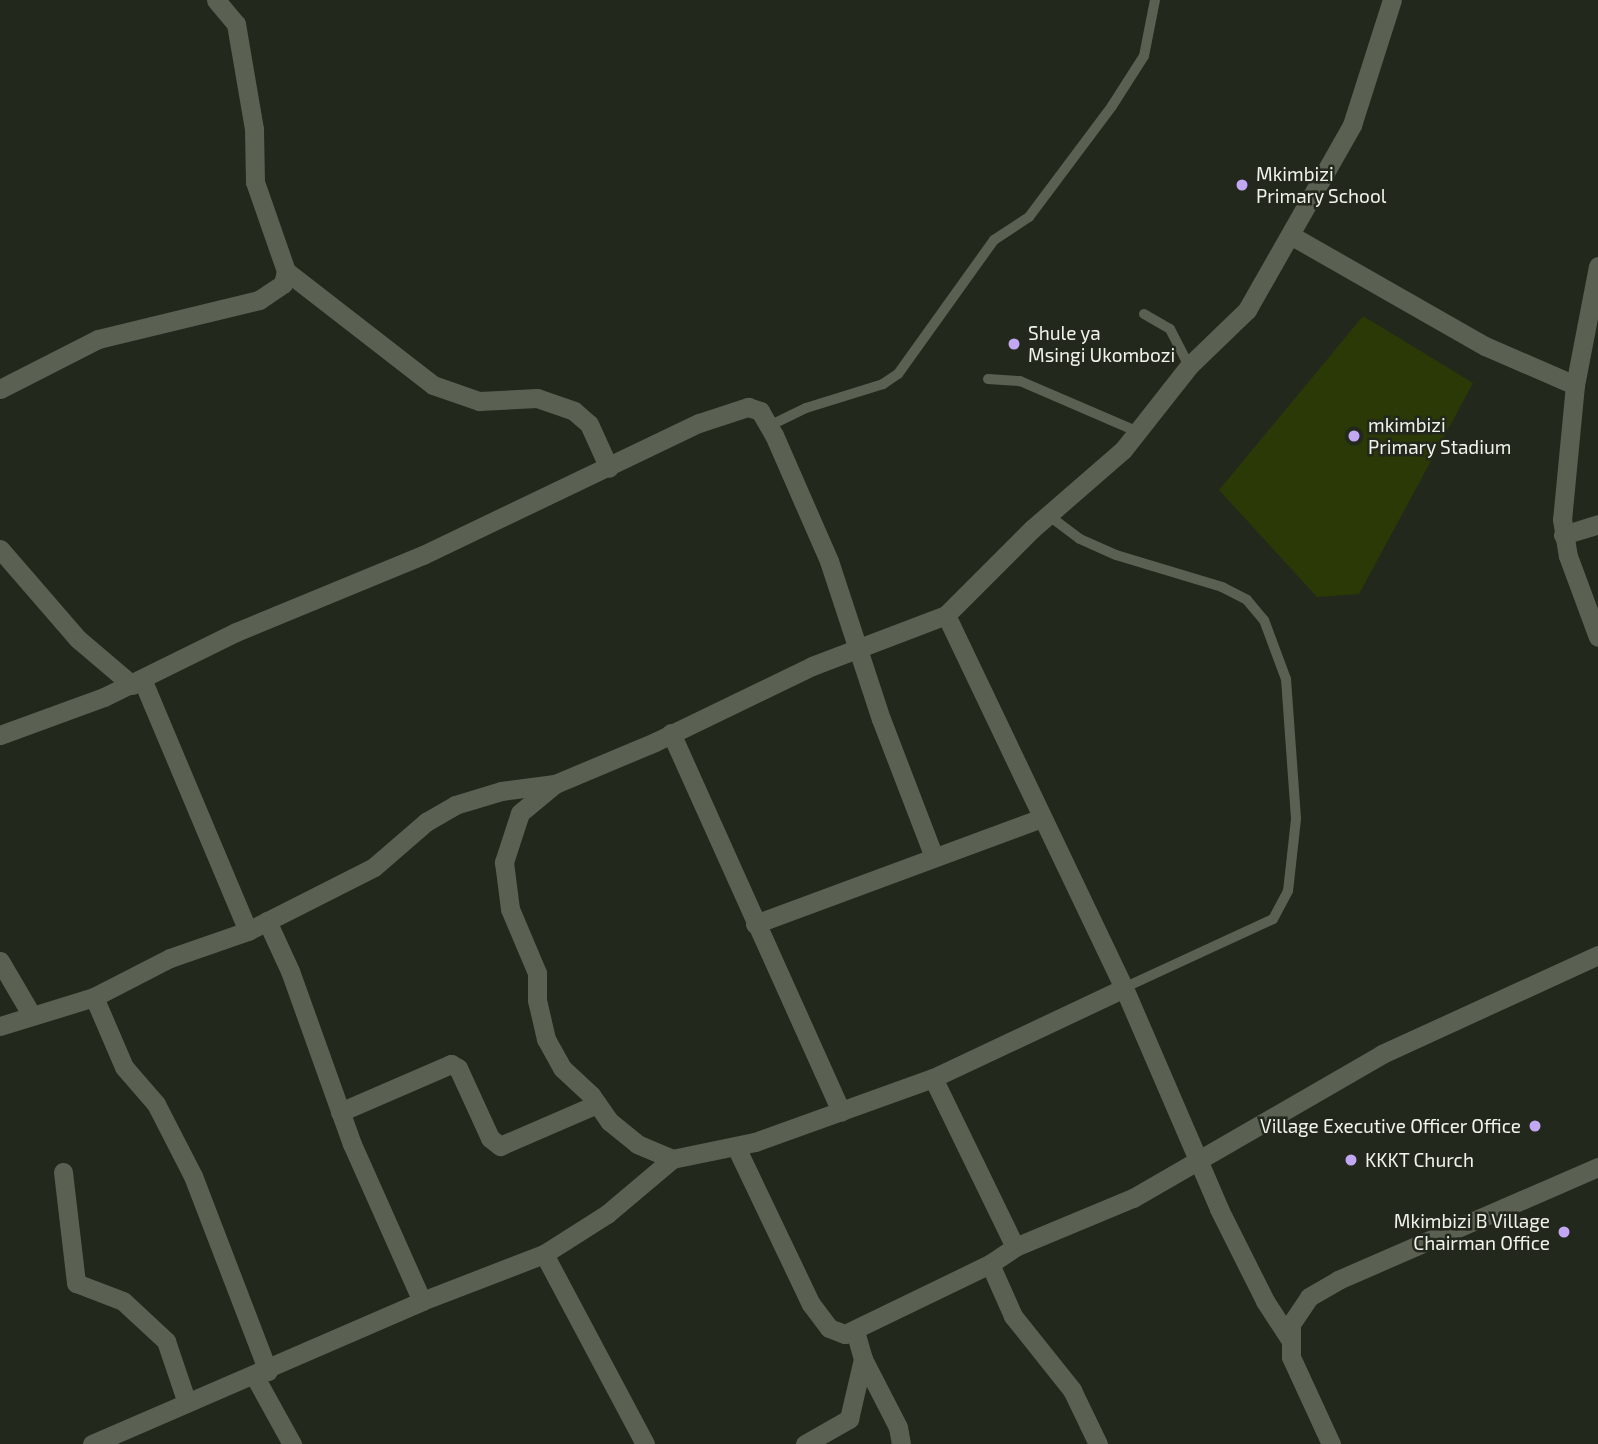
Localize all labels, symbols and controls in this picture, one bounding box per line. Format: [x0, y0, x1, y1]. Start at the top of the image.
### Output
place label: Mkimbizi Primary School [1256, 163, 1387, 207]
marker: Mkimbizi Primary School [1234, 177, 1250, 193]
place label: Shule ya Msingi Ukombozi [1028, 322, 1175, 366]
marker: Shule ya Msingi Ukombozi [1006, 336, 1022, 352]
place label: mkimbizi Primary Stadium [1368, 414, 1512, 458]
marker: mkimbizi Primary Stadium [1346, 428, 1362, 444]
place label: Village Executive Officer Office [1260, 1115, 1521, 1137]
marker: Village Executive Officer Office [1527, 1118, 1543, 1134]
place label: KKKT Church [1365, 1149, 1474, 1171]
marker: KKKT Church [1343, 1152, 1359, 1168]
place label: Mkimbizi B Village Chairman Office [1393, 1210, 1550, 1254]
marker: Mkimbizi B Village Chairman Office [1556, 1224, 1572, 1240]

